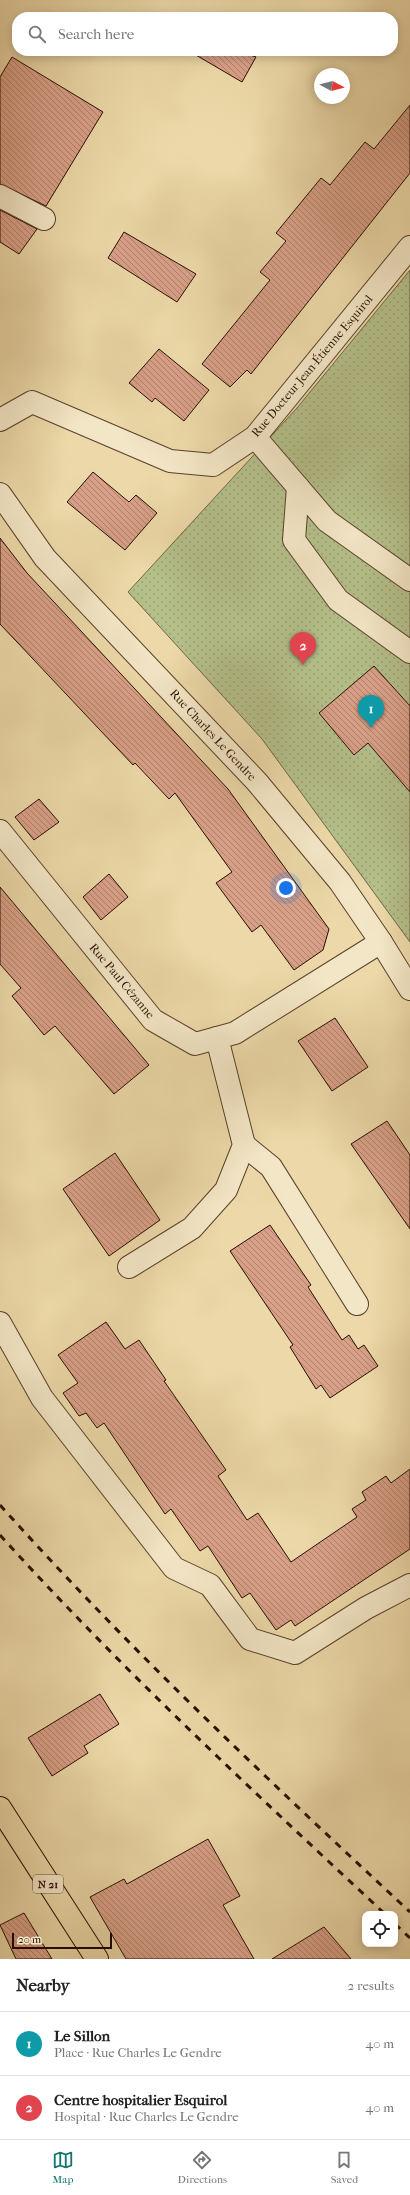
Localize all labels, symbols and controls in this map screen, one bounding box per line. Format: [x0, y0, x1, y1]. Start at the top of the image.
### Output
search box [12, 12, 398, 56]
icon: search [26, 23, 48, 45]
text: Search here [58, 25, 134, 43]
north arrow [314, 68, 350, 104]
street label: Rue Docteur Jean-Étienne Esquirol [248, 291, 376, 440]
pin: 2 [290, 632, 316, 665]
street label: Rue Charles Le Gendre [167, 686, 259, 784]
pin: 1 [358, 695, 384, 728]
your location [276, 878, 296, 898]
street label: Rue Paul Cézanne [87, 941, 158, 1021]
road number: N 21 [33, 1875, 63, 1893]
map controls [362, 1911, 398, 1947]
button: locate [362, 1911, 398, 1947]
scale bar [12, 1931, 112, 1950]
text: 20 m [18, 1933, 41, 1946]
text: Nearby [16, 1975, 70, 1995]
text: 2 results [348, 1978, 394, 1993]
text: Le Sillon [54, 2027, 110, 2045]
text: 1 [27, 2036, 31, 2051]
text: 40 m [366, 2036, 394, 2051]
text: Place · Rue Charles Le Gendre [54, 2045, 222, 2060]
text: Centre hospitalier Esquirol [54, 2091, 227, 2109]
text: 2 [26, 2100, 32, 2115]
text: 40 m [366, 2100, 394, 2115]
text: Hospital · Rue Charles Le Gendre [54, 2109, 239, 2124]
tab: Map [52, 2149, 74, 2186]
tab: Directions [178, 2149, 227, 2186]
tab: Saved [331, 2149, 358, 2186]

